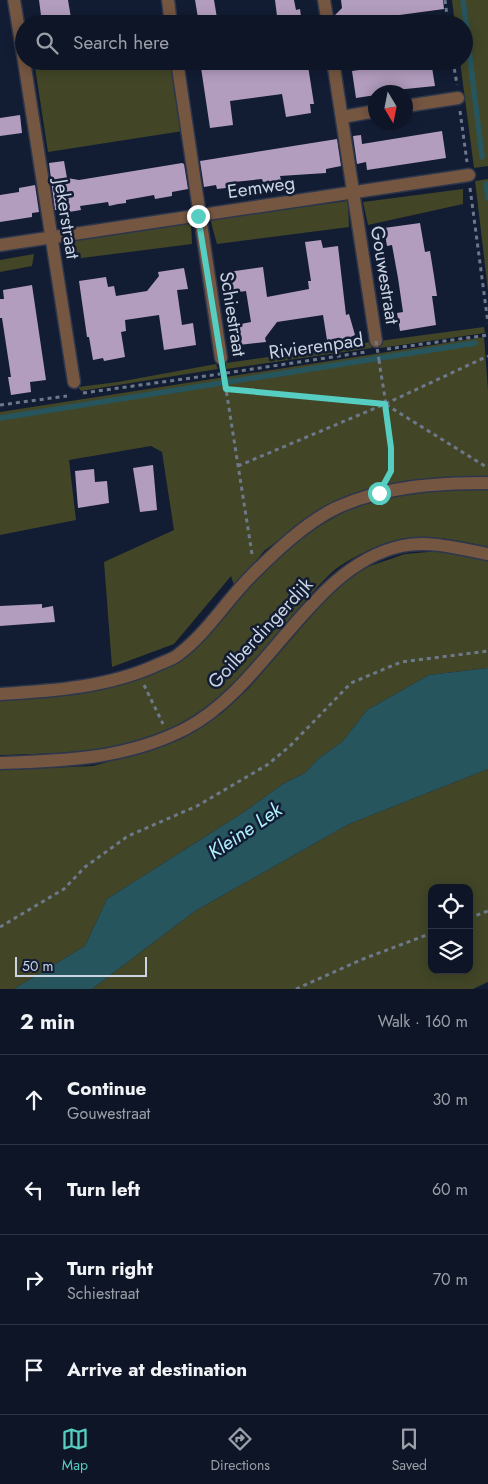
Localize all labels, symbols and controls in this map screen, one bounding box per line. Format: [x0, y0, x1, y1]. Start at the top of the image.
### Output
search box [15, 15, 473, 70]
icon: search [33, 29, 61, 57]
text: Search here [73, 29, 169, 56]
north arrow [368, 85, 413, 130]
street label: Eemweg [225, 169, 297, 205]
street label: Jekerstraat [47, 174, 87, 261]
route end [187, 205, 210, 228]
street label: Gouwestraat [364, 224, 406, 326]
street label: Schiestraat [213, 270, 253, 359]
street label: Rivierenpad [267, 326, 365, 366]
route start [368, 482, 391, 505]
street label: Goilberdingerdijk [201, 571, 319, 695]
water label: Kleine Lek [202, 795, 289, 866]
map controls [428, 884, 473, 974]
button: locate [428, 884, 473, 929]
button: layers [428, 929, 473, 974]
scale bar [15, 954, 148, 977]
text: 50 m [22, 956, 53, 976]
text: 2 min [20, 1007, 75, 1037]
text: Walk · 160 m [378, 1010, 468, 1033]
text: Continue [67, 1075, 146, 1102]
icon: ahead [20, 1086, 48, 1114]
text: 30 m [432, 1088, 468, 1111]
text: Gouwestraat [67, 1102, 150, 1125]
icon: left [20, 1176, 48, 1204]
text: Turn left [67, 1176, 140, 1203]
text: 60 m [432, 1178, 468, 1201]
text: Turn right [67, 1255, 153, 1282]
icon: right [20, 1266, 48, 1294]
text: 70 m [433, 1268, 468, 1291]
text: Schiestraat [67, 1282, 139, 1305]
icon: arrive [20, 1356, 48, 1384]
text: Arrive at destination [67, 1356, 247, 1383]
tab: Map [61, 1425, 89, 1475]
tab: Directions [211, 1425, 270, 1475]
tab: Saved [392, 1425, 427, 1475]

